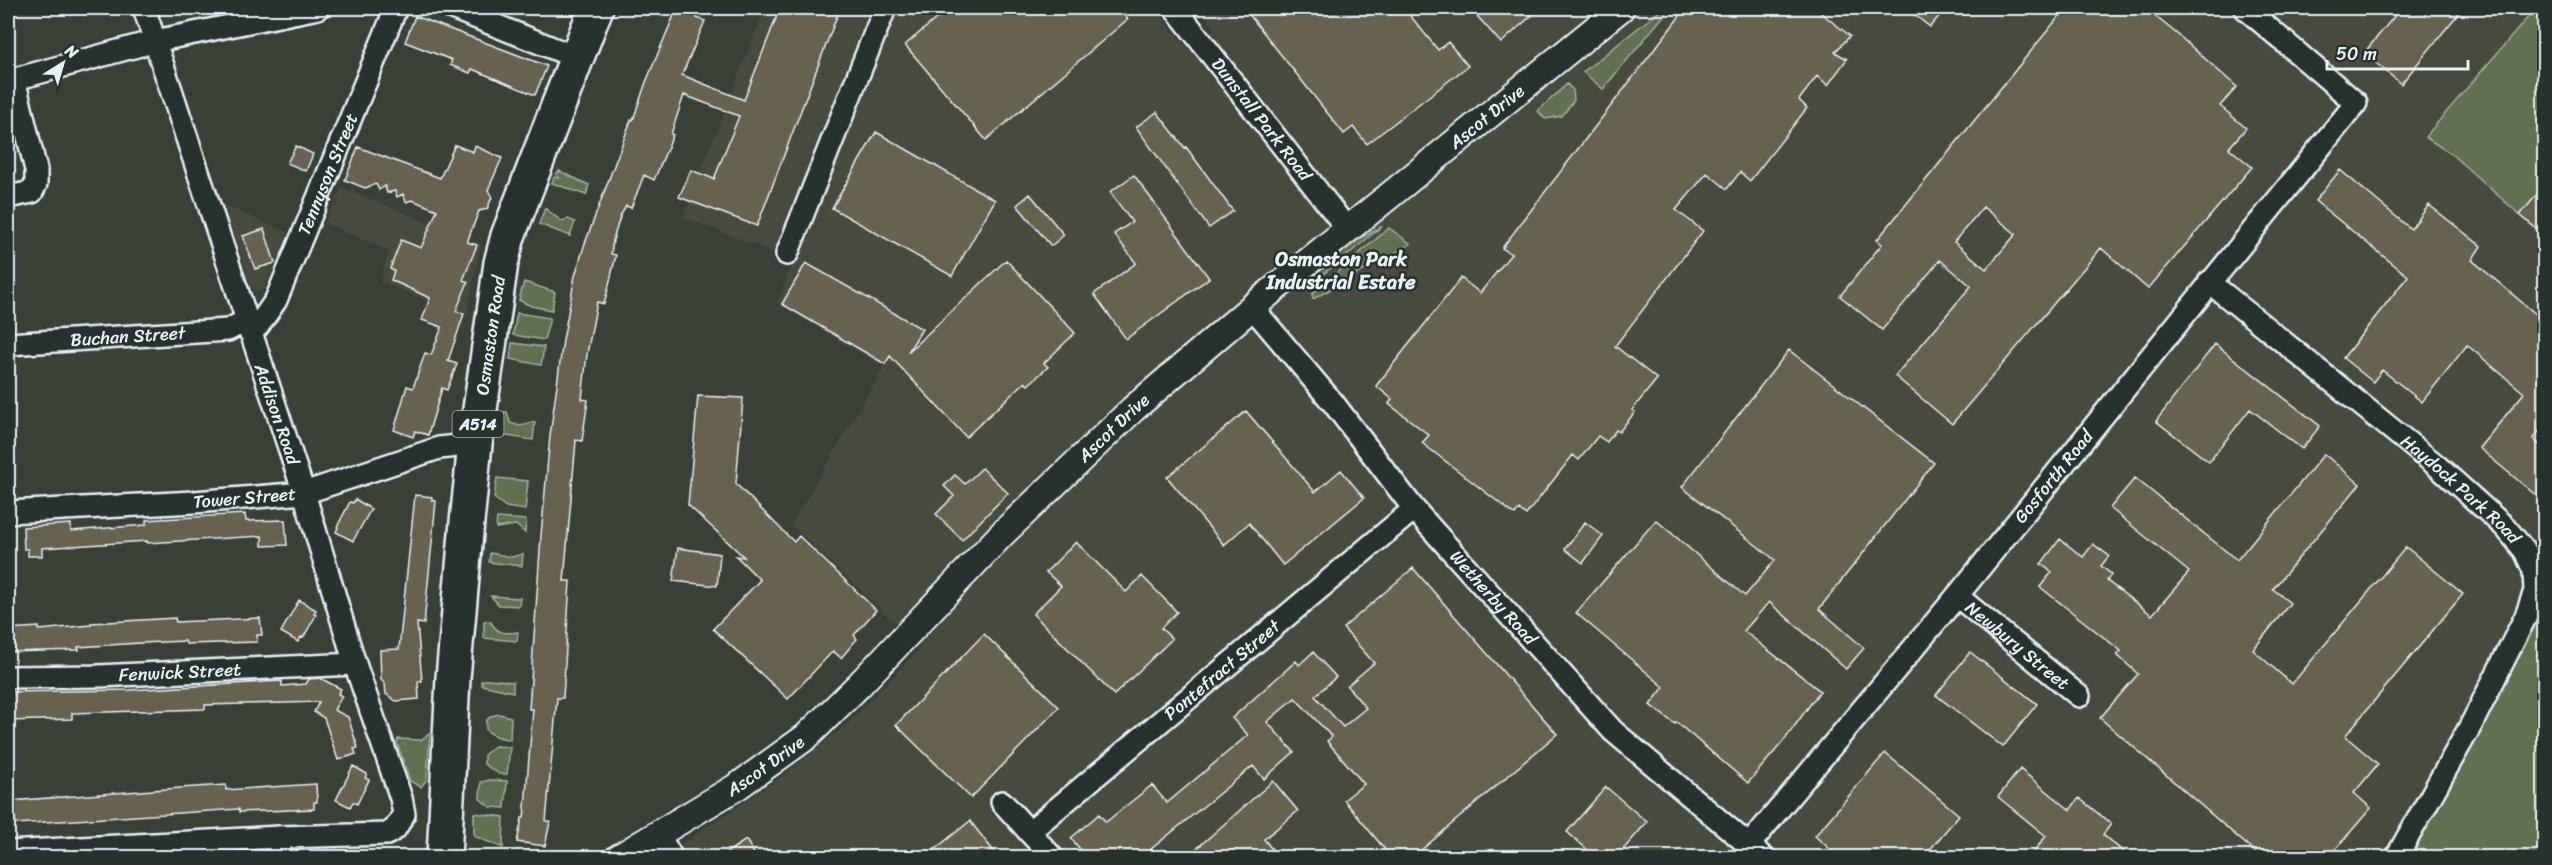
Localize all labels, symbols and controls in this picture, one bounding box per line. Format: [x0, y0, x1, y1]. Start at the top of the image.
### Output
north arrow [33, 33, 93, 93]
scale bar [2327, 33, 2468, 71]
text: N [58, 36, 86, 67]
text: 50 m [2336, 38, 2377, 70]
street label: Dunstall Park Road [1203, 50, 1321, 189]
street label: Ascot Drive [1441, 76, 1532, 158]
street label: Tennyson Street [288, 108, 367, 240]
district label: Osmaston Park Industrial Estate [1266, 242, 1416, 300]
street label: Osmaston Road [466, 272, 515, 397]
street label: Buchan Street [69, 317, 187, 356]
street label: Addison Road [244, 358, 310, 470]
street label: Ascot Drive [1069, 385, 1157, 471]
road number: A514 [452, 411, 504, 437]
street label: Gosforth Road [2005, 421, 2103, 531]
street label: Haydock Park Road [2393, 426, 2530, 552]
street label: Tower Street [192, 478, 297, 518]
street label: Wetherby Road [1442, 542, 1546, 654]
street label: Newbury Street [1958, 593, 2077, 698]
street label: Pontefract Street [1156, 611, 1288, 729]
street label: Fenwick Street [118, 653, 242, 691]
street label: Ascot Drive [719, 727, 812, 806]

